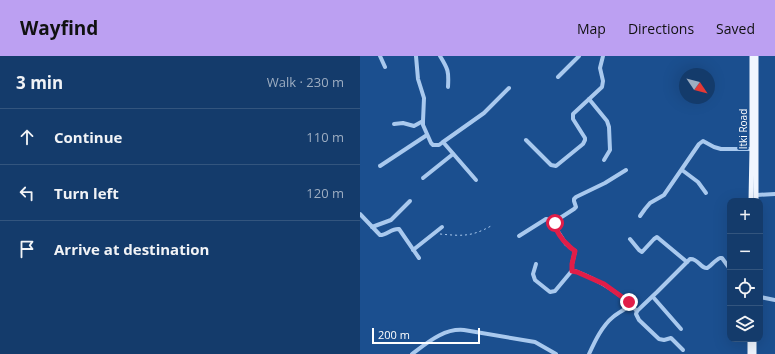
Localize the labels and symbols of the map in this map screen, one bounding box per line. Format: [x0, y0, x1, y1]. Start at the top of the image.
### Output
north arrow [679, 68, 715, 104]
street label: Itki Road [736, 109, 750, 149]
route start [546, 214, 564, 232]
route end [620, 293, 638, 311]
scale bar [372, 326, 480, 345]

